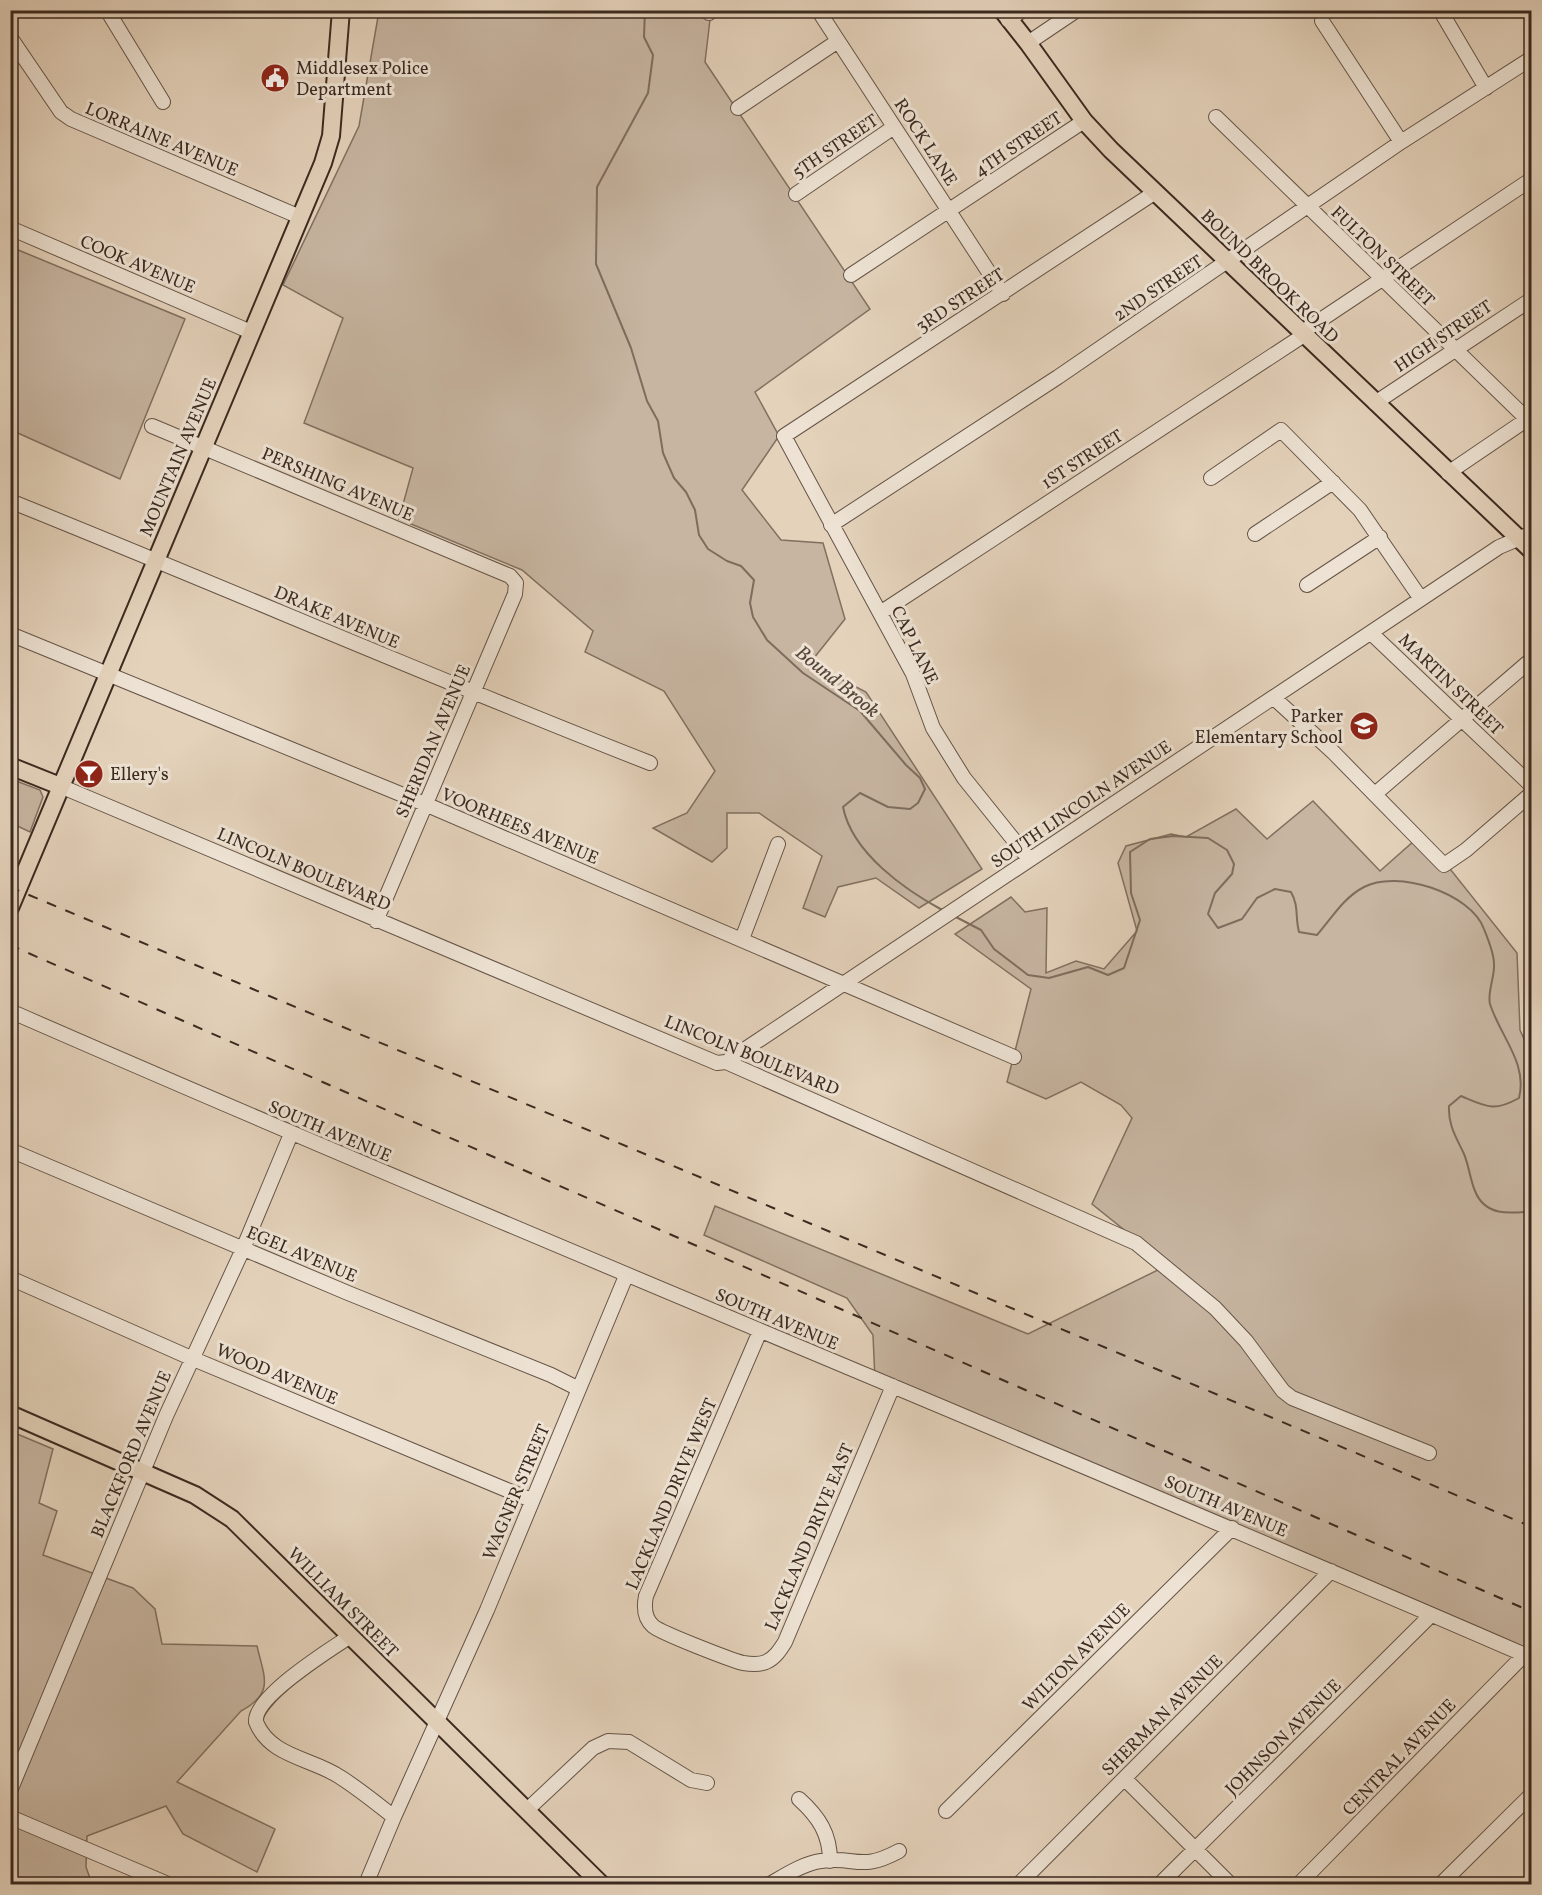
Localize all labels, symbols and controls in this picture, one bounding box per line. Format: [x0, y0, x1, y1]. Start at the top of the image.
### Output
place label: Middlesex Police Department [296, 57, 428, 103]
public building icon: Middlesex Police Department [259, 62, 291, 94]
street label: ROCK LANE [887, 94, 963, 192]
street label: LORRAINE AVENUE [81, 97, 242, 184]
street label: 4TH STREET [970, 106, 1068, 184]
street label: 5TH STREET [788, 109, 884, 185]
street label: FULTON STREET [1325, 201, 1440, 313]
street label: BOUND BROOK ROAD [1194, 204, 1344, 350]
street label: COOK AVENUE [76, 230, 199, 301]
street label: 2ND STREET [1109, 250, 1209, 328]
street label: 3RD STREET [911, 263, 1011, 339]
street label: HIGH STREET [1390, 295, 1498, 379]
street label: MOUNTAIN AVENUE [135, 374, 224, 541]
street label: 1ST STREET [1037, 424, 1129, 496]
street label: PERSHING AVENUE [257, 442, 417, 529]
street label: DRAKE AVENUE [270, 581, 403, 656]
street label: CAP LANE [884, 602, 944, 690]
street label: MARTIN STREET [1392, 628, 1508, 742]
water label: Bound Brook [789, 640, 885, 725]
street label: SHERIDAN AVENUE [391, 661, 478, 822]
place label: Parker Elementary School [1195, 705, 1343, 751]
school or university icon: Parker Elementary School [1348, 710, 1380, 742]
street label: SOUTH LINCOLN AVENUE [986, 735, 1177, 875]
bar icon: Ellery's [73, 758, 105, 790]
place label: Ellery's [110, 763, 169, 788]
street label: VOORHEES AVENUE [437, 783, 602, 872]
street label: LINCOLN BOULEVARD [213, 822, 394, 918]
street label: LINCOLN BOULEVARD [660, 1010, 843, 1103]
street label: SOUTH AVENUE [264, 1095, 395, 1170]
street label: EGEL AVENUE [242, 1221, 361, 1290]
street label: SOUTH AVENUE [711, 1283, 842, 1358]
street label: WOOD AVENUE [212, 1338, 341, 1412]
street label: BLACKFORD AVENUE [86, 1367, 179, 1542]
street label: LACKLAND DRIVE WEST [621, 1395, 724, 1594]
street label: WAGNER STREET [478, 1420, 557, 1564]
street label: LACKLAND DRIVE EAST [760, 1440, 861, 1635]
street label: SOUTH AVENUE [1160, 1470, 1291, 1545]
street label: WILLIAM STREET [281, 1542, 403, 1664]
street label: WILTON AVENUE [1017, 1598, 1137, 1718]
street label: SHERMAN AVENUE [1097, 1650, 1229, 1782]
street label: JOHNSON AVENUE [1220, 1674, 1348, 1802]
street label: CENTRAL AVENUE [1338, 1694, 1463, 1822]

